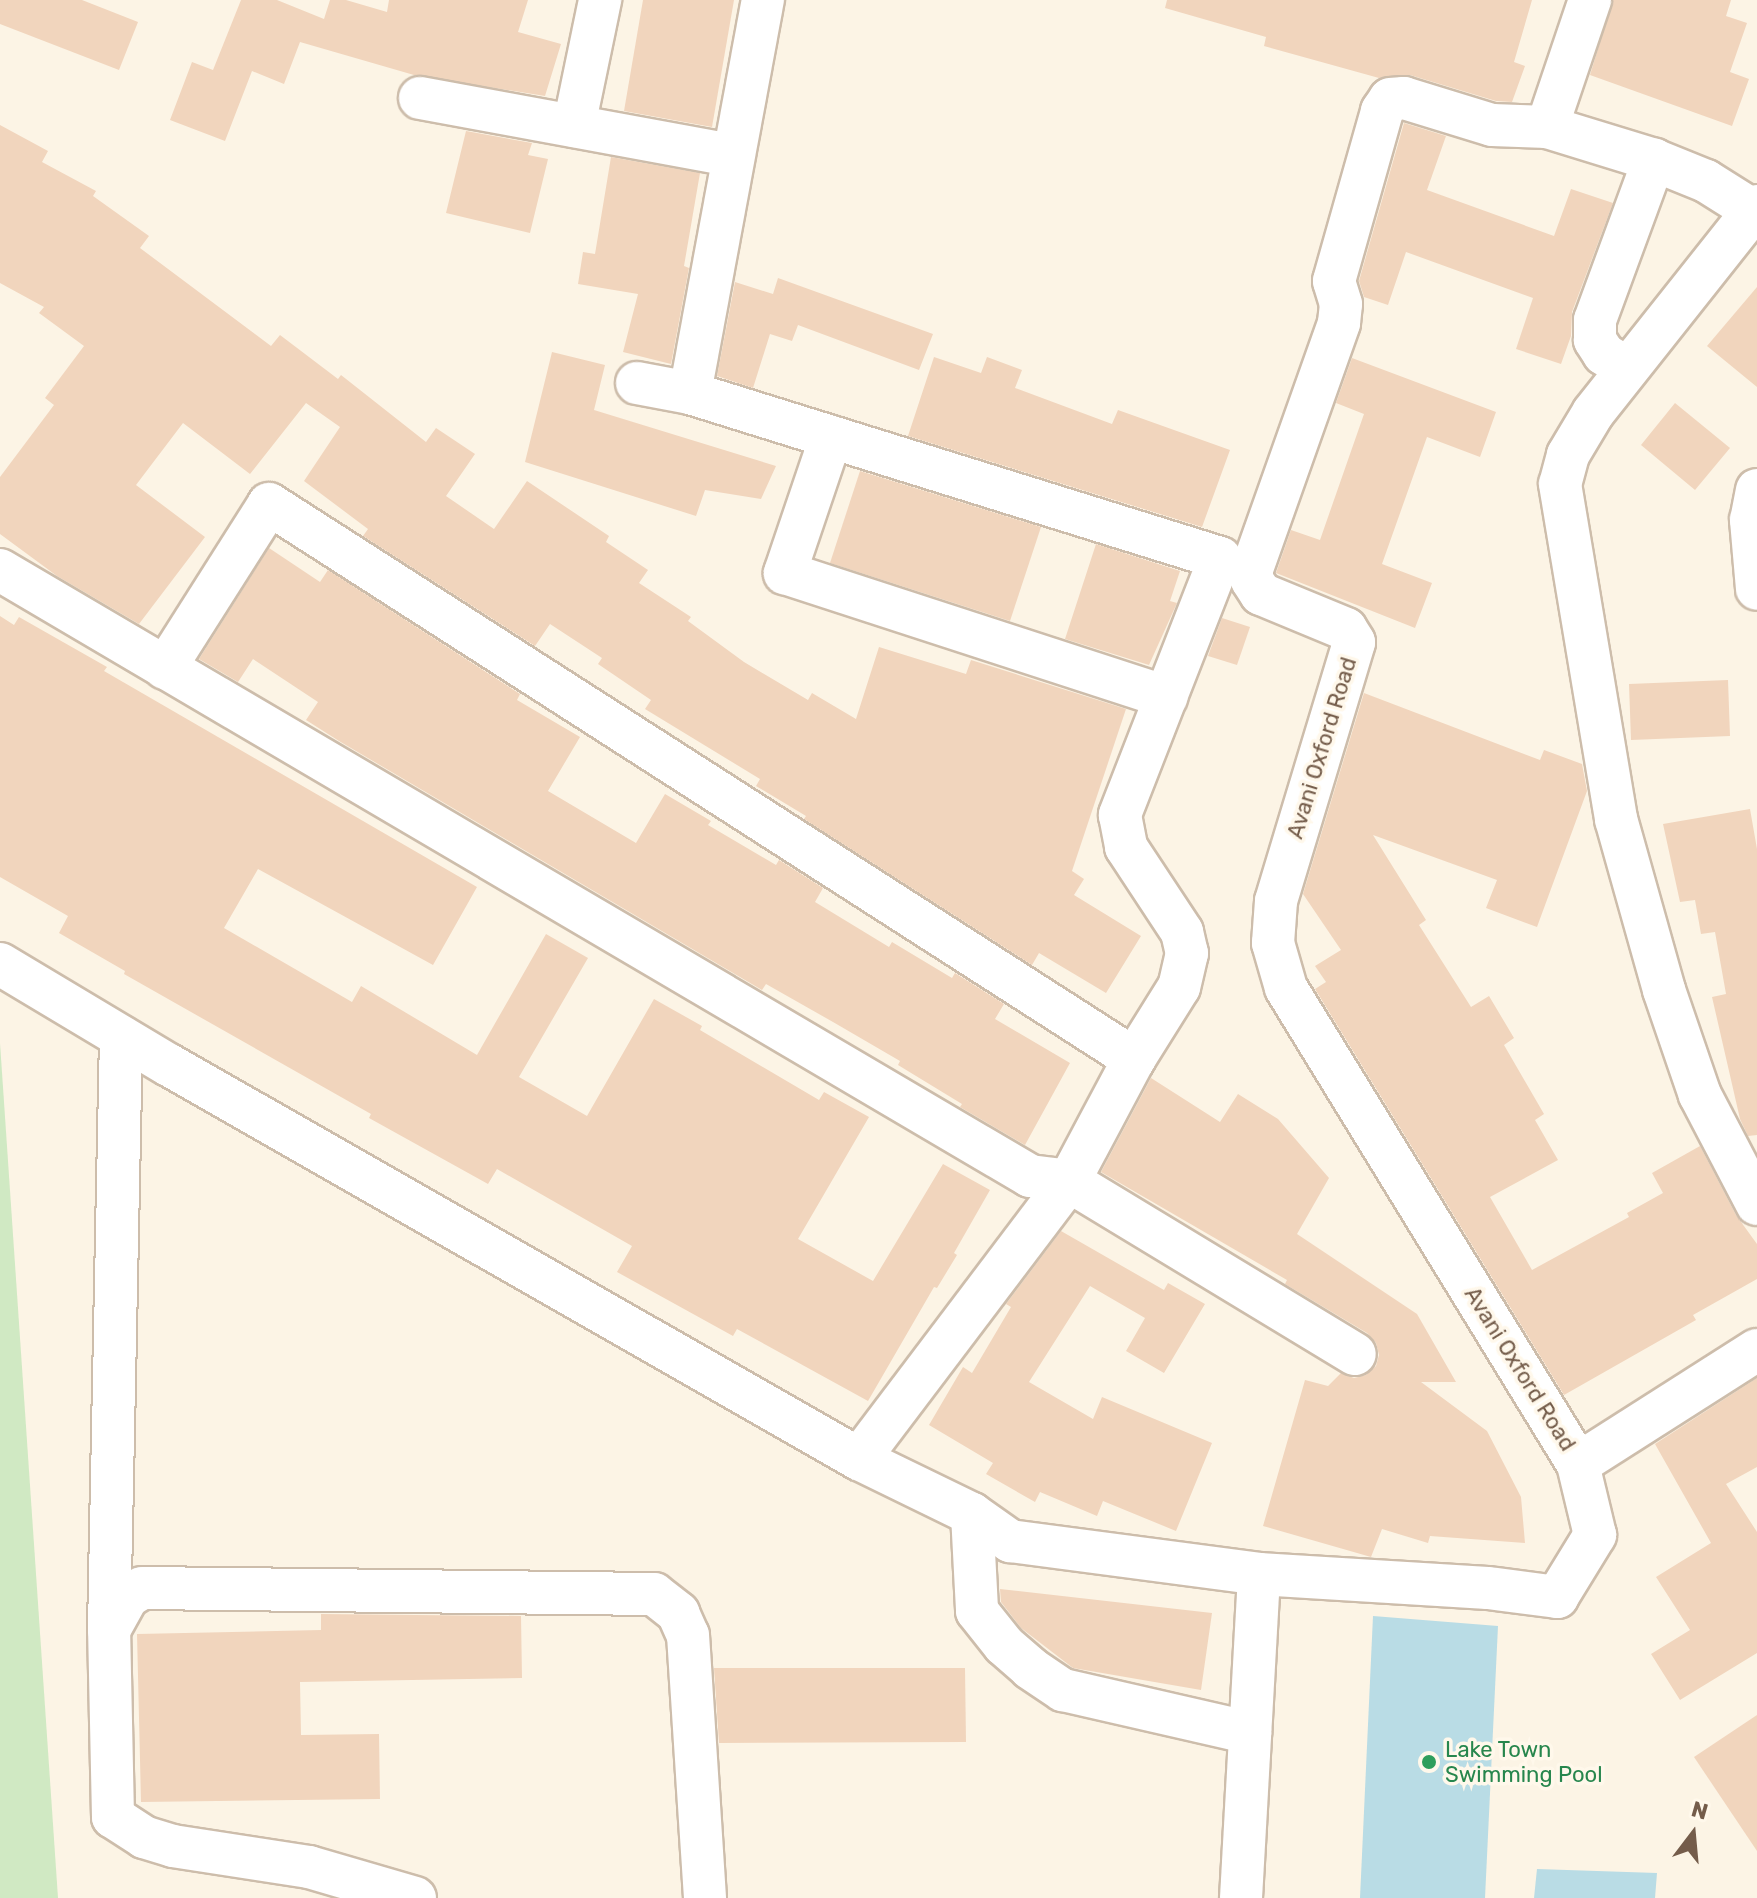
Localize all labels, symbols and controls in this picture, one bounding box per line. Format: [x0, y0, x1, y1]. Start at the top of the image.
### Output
street label: Avani Oxford Road [1282, 654, 1362, 842]
street label: Avani Oxford Road [1459, 1282, 1581, 1456]
place label: Lake Town Swimming Pool [1445, 1736, 1603, 1788]
marker: Lake Town Swimming Pool [1420, 1753, 1438, 1771]
north arrow [1653, 1794, 1733, 1874]
text: N [1688, 1795, 1711, 1826]

